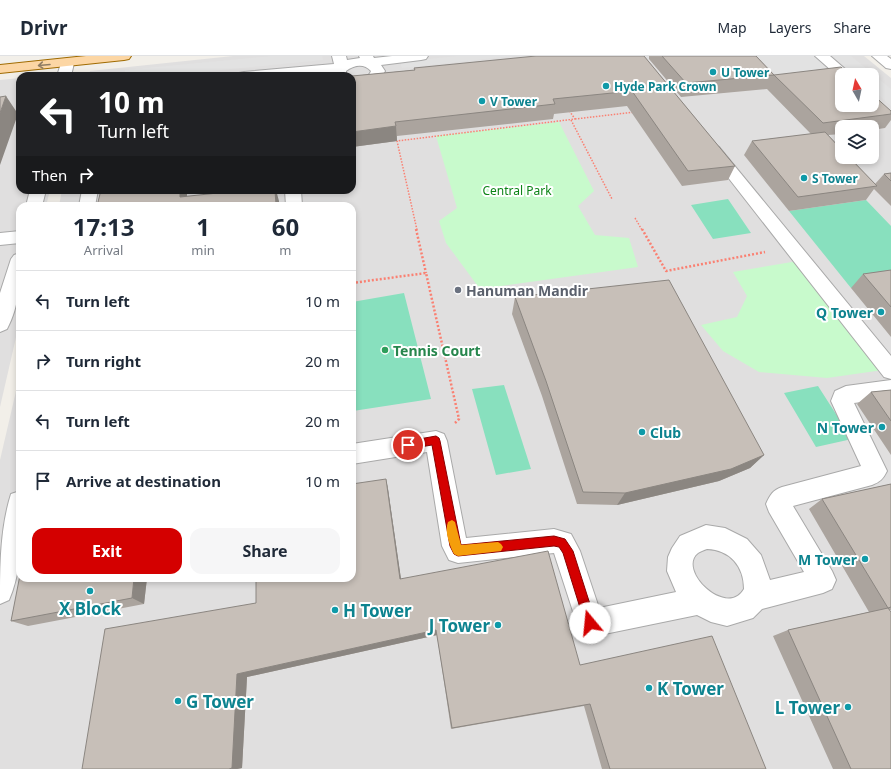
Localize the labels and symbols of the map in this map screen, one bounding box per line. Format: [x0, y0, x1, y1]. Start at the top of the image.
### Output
one-way arrow [38, 61, 51, 69]
place label: U Tower [721, 64, 770, 81]
marker: U Tower [708, 67, 718, 77]
north arrow [835, 68, 879, 112]
place label: Hyde Park Crown [614, 78, 717, 95]
marker: Hyde Park Crown [601, 81, 611, 91]
place label: V Tower [490, 93, 538, 110]
marker: V Tower [477, 96, 487, 106]
place label: S Tower [812, 170, 859, 187]
marker: S Tower [799, 173, 809, 183]
park label: Central Park [482, 182, 552, 199]
place label: Hanuman Mandir [466, 281, 589, 300]
marker: Hanuman Mandir [453, 285, 463, 295]
place label: Q Tower [816, 303, 874, 322]
marker: Q Tower [876, 307, 886, 317]
place label: Tennis Court [393, 341, 481, 360]
marker: Tennis Court [380, 345, 390, 355]
place label: N Tower [817, 418, 875, 437]
marker: N Tower [877, 422, 887, 432]
place label: Club [650, 423, 681, 442]
marker: Club [637, 427, 647, 437]
pin [391, 428, 425, 462]
place label: M Tower [798, 550, 858, 569]
marker: M Tower [860, 554, 870, 564]
marker: X Block [85, 586, 95, 596]
place label: X Block [59, 597, 122, 620]
place label: H Tower [343, 599, 412, 622]
position arrow [569, 602, 611, 644]
marker: H Tower [330, 605, 340, 615]
place label: J Tower [427, 614, 490, 637]
marker: J Tower [493, 620, 503, 630]
place label: K Tower [657, 677, 724, 700]
marker: K Tower [644, 683, 654, 693]
place label: G Tower [186, 690, 254, 713]
marker: G Tower [173, 696, 183, 706]
place label: L Tower [775, 696, 840, 719]
marker: L Tower [843, 702, 853, 712]

